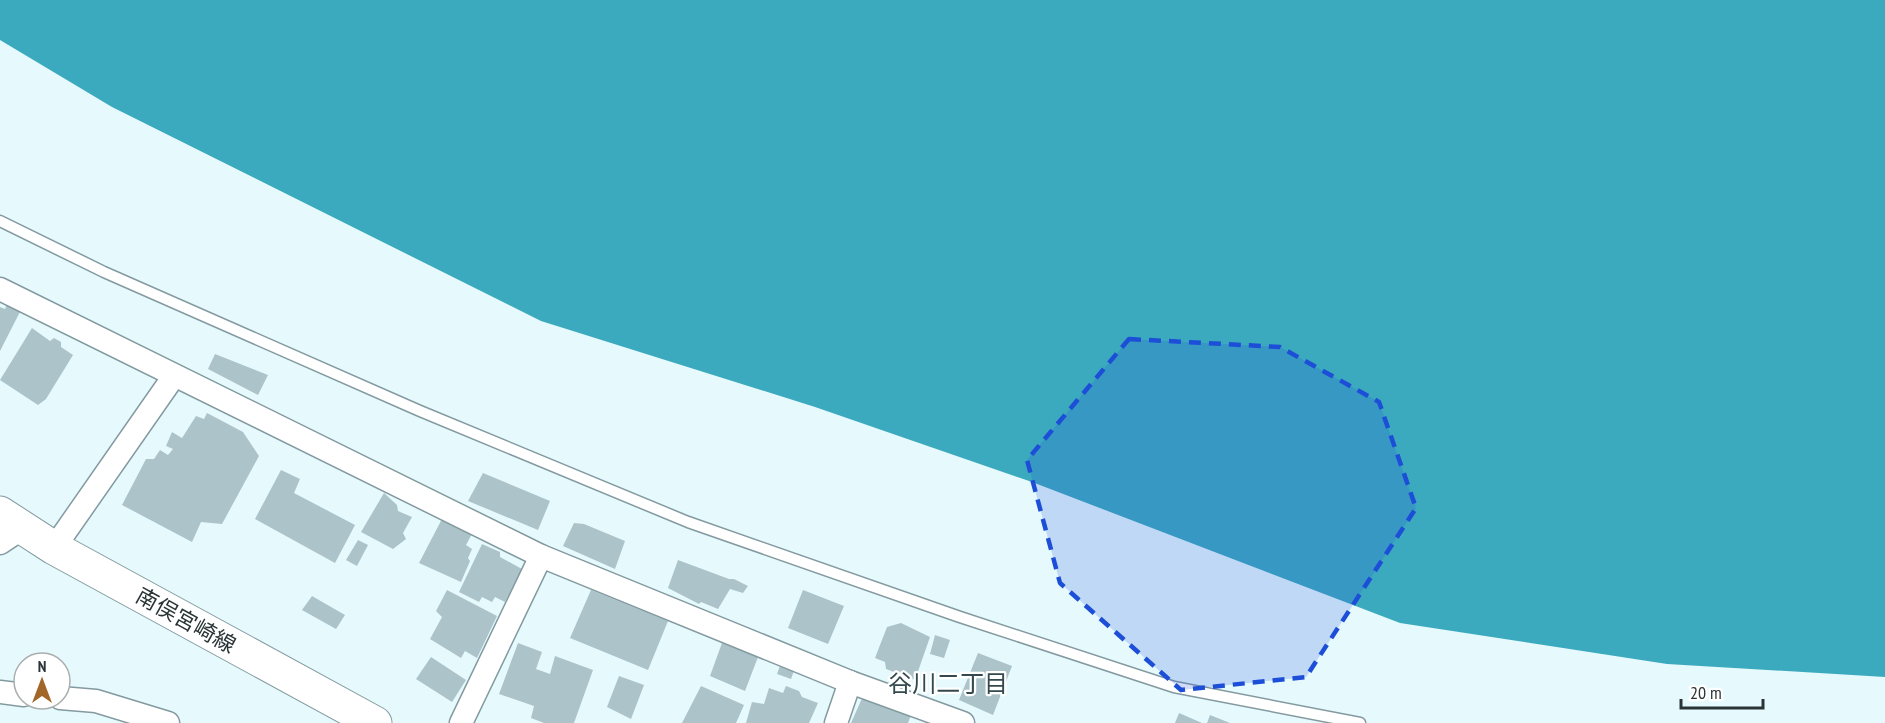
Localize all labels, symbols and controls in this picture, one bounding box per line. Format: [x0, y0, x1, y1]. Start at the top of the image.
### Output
street label: 南俣宮崎線 [131, 581, 241, 659]
north arrow [12, 651, 72, 711]
text: N [38, 656, 46, 676]
district label: 谷川二丁目 [888, 668, 1008, 699]
scale bar [1681, 672, 1764, 710]
text: 20 m [1690, 681, 1722, 704]

